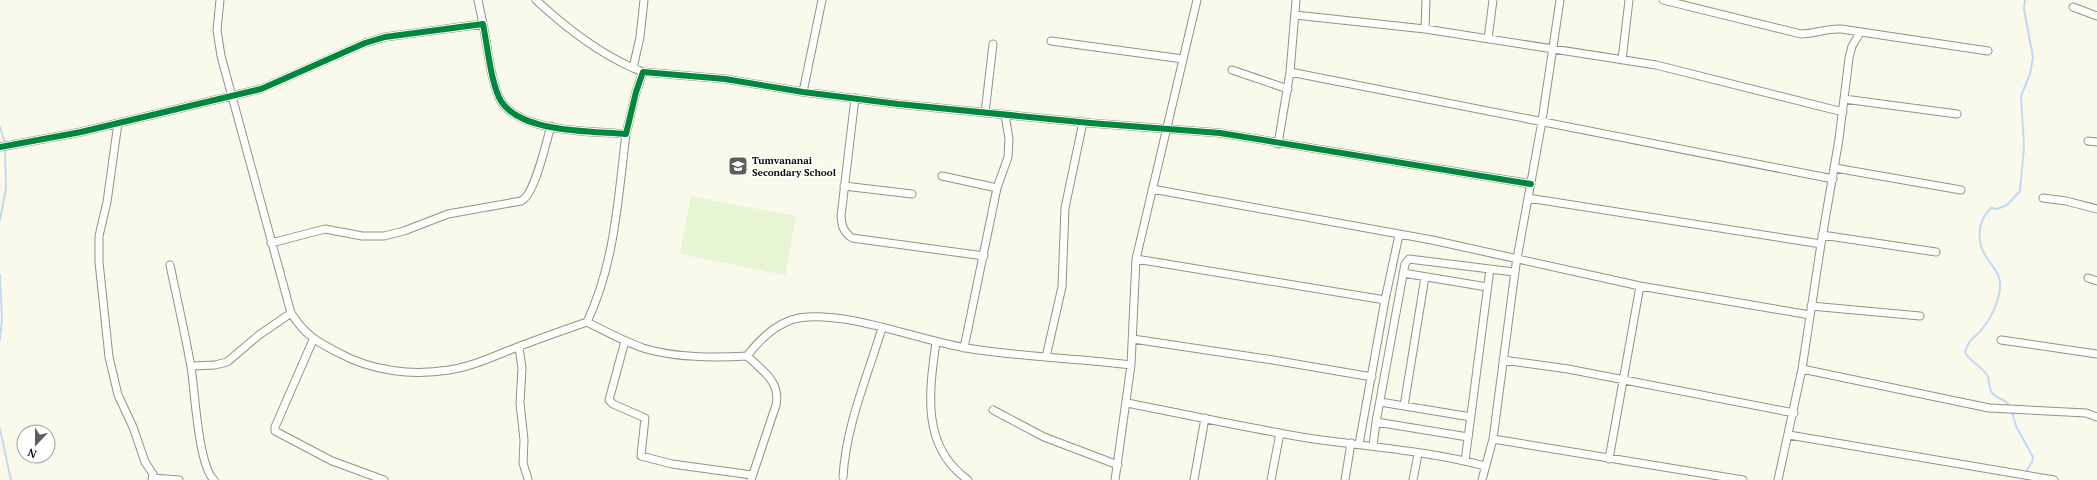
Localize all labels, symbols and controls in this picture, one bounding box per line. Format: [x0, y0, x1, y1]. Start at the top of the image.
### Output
place label: Tumvananai Secondary School [752, 154, 837, 179]
school or university icon: Tumvananai Secondary School [727, 155, 749, 177]
north arrow [16, 424, 56, 464]
text: N [25, 445, 39, 461]

